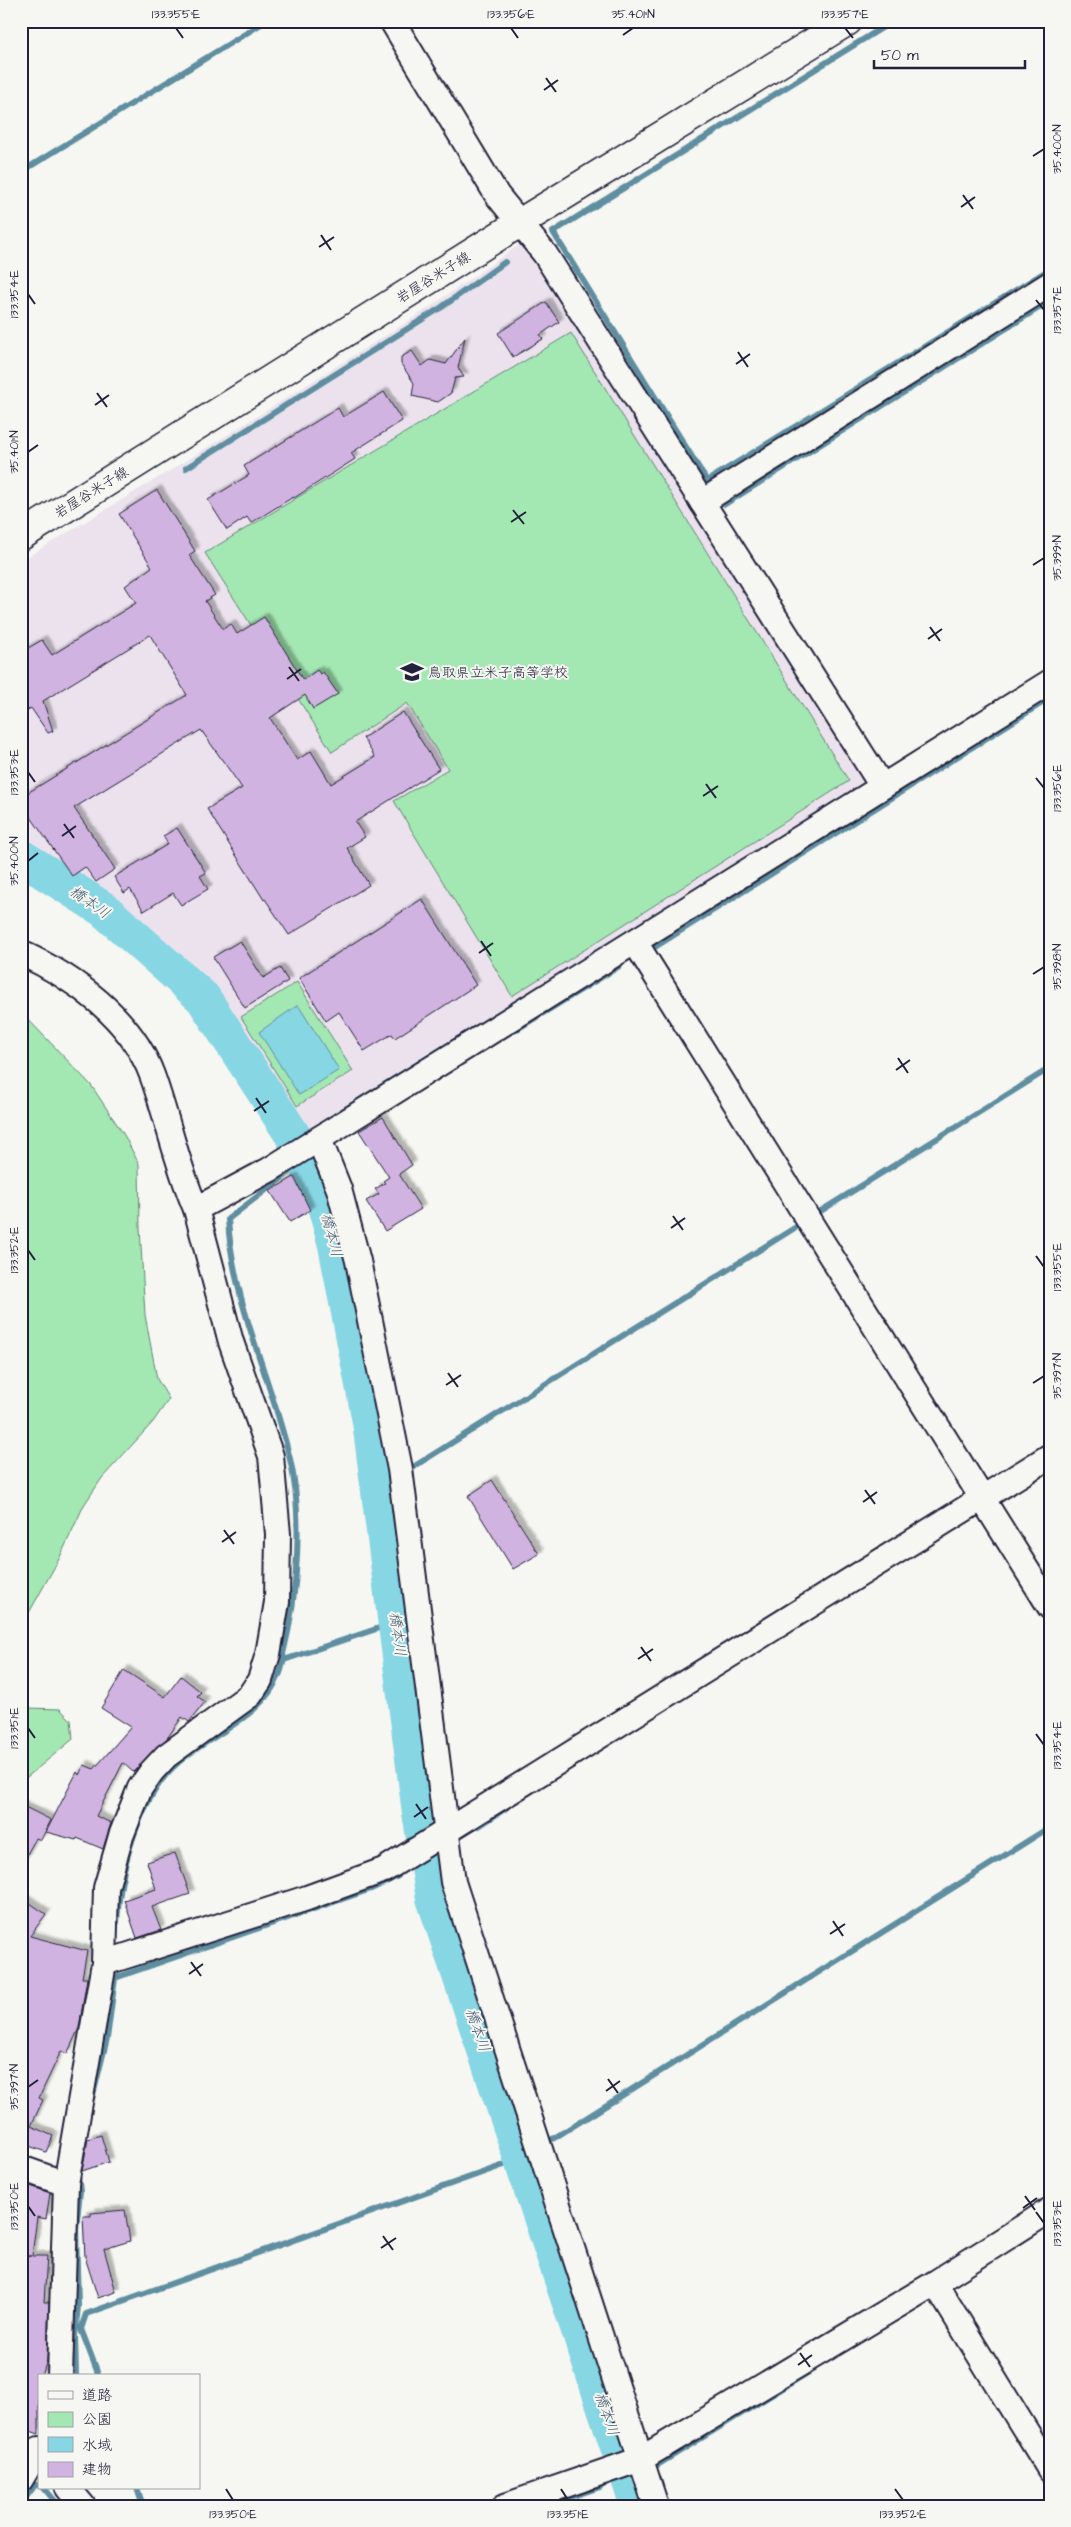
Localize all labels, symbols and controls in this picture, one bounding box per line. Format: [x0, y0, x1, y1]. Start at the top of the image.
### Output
text: 133.355°E [152, 6, 200, 23]
text: 133.356°E [487, 6, 535, 23]
text: 35.401°N [611, 6, 655, 23]
text: 133.357°E [821, 6, 869, 23]
scale bar [874, 38, 1025, 70]
text: 50 m [881, 45, 919, 66]
text: 35.400°N [1049, 124, 1066, 174]
street label: 岩屋谷米子線 [393, 247, 474, 309]
text: 133.354°E [6, 270, 23, 318]
text: 133.357°E [1049, 286, 1066, 334]
text: 35.401°N [6, 430, 23, 474]
street label: 岩屋谷米子線 [51, 462, 132, 524]
text: 35.399°N [1049, 534, 1066, 581]
school or university icon: 鳥取県立米子高等学校 [399, 659, 425, 685]
place label: 鳥取県立米子高等学校 [428, 663, 568, 683]
text: 133.353°E [6, 749, 23, 795]
text: 133.356°E [1049, 764, 1066, 812]
text: 35.400°N [6, 836, 23, 886]
water label: 橋本川 [65, 881, 114, 924]
text: 35.398°N [1049, 943, 1066, 991]
water label: 橋本川 [316, 1211, 347, 1260]
text: 133.352°E [6, 1227, 23, 1273]
text: 133.355°E [1049, 1243, 1066, 1291]
text: 35.397°N [1049, 1352, 1066, 1399]
water label: 橋本川 [384, 1610, 411, 1658]
text: 133.351°E [6, 1707, 23, 1749]
text: 133.354°E [1049, 1721, 1066, 1769]
water label: 橋本川 [460, 2005, 495, 2055]
text: 35.397°N [6, 2063, 23, 2110]
text: 133.350°E [6, 2182, 23, 2230]
text: 133.353°E [1049, 2200, 1066, 2246]
legend [38, 2374, 200, 2490]
text: 道路 [82, 2385, 112, 2406]
water label: 橋本川 [589, 2389, 624, 2439]
text: 公園 [82, 2409, 112, 2430]
text: 水域 [82, 2435, 112, 2456]
text: 建物 [82, 2459, 112, 2480]
text: 133.350°E [209, 2506, 257, 2523]
text: 133.351°E [547, 2506, 589, 2523]
text: 133.352°E [880, 2506, 926, 2523]

